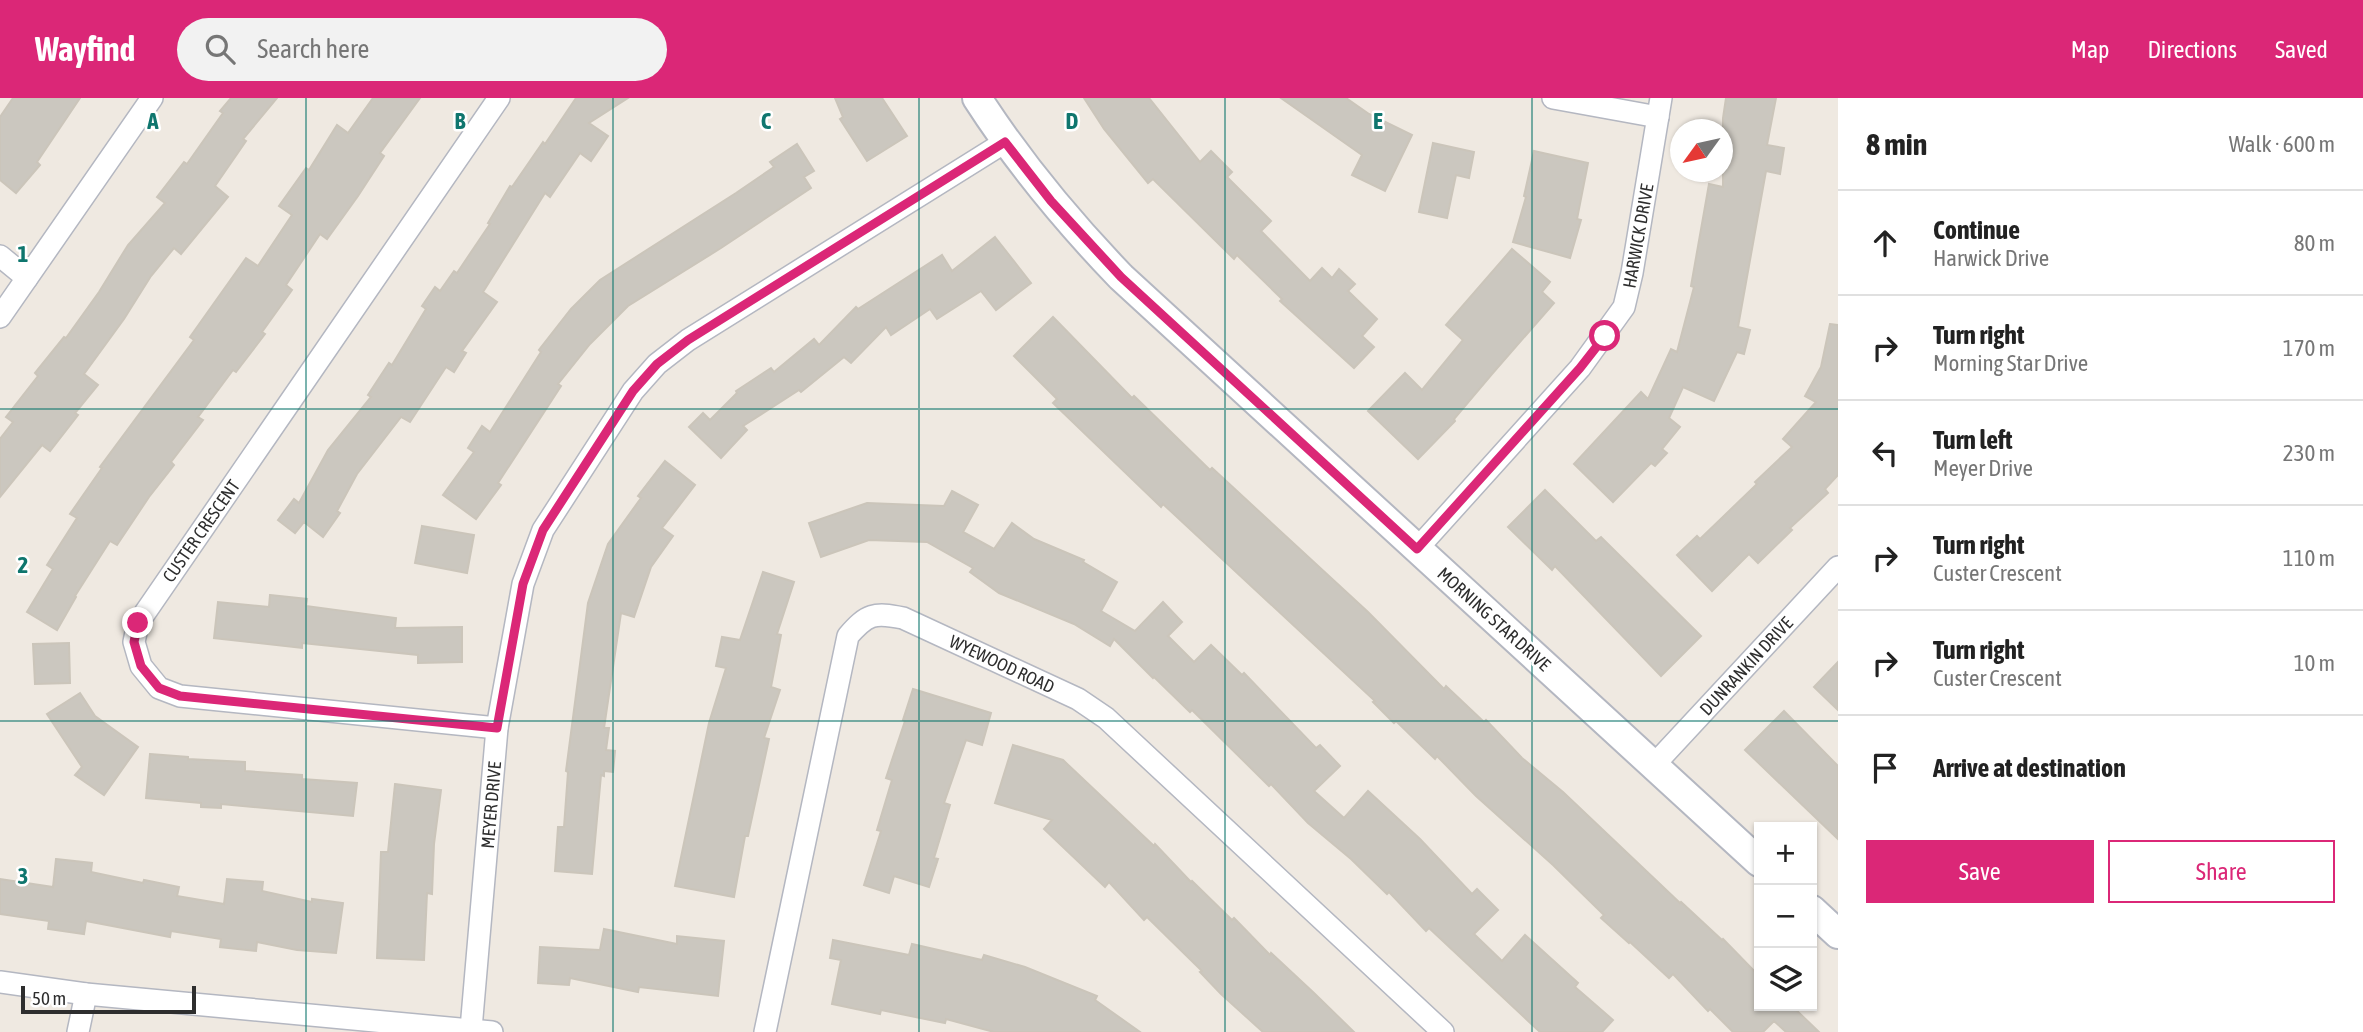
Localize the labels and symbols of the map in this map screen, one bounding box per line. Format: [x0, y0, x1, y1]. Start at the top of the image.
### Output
text: A [146, 108, 159, 134]
text: B [455, 108, 466, 134]
text: C [761, 108, 772, 134]
text: D [1066, 108, 1079, 134]
text: E [1373, 108, 1383, 134]
north arrow [1670, 119, 1733, 182]
street label: HARWICK DRIVE [1619, 182, 1658, 290]
text: 1 [18, 241, 29, 267]
route start [1589, 320, 1620, 351]
street label: CUSTER CRESCENT [158, 476, 244, 586]
text: 2 [18, 552, 28, 578]
street label: MORNING STAR DRIVE [1433, 563, 1555, 675]
route end [122, 607, 153, 638]
street label: DUNRANKIN DRIVE [1695, 612, 1797, 719]
street label: WYEWOOD ROAD [946, 631, 1058, 697]
street label: MEYER DRIVE [477, 760, 505, 849]
text: 3 [18, 863, 28, 889]
scale bar [21, 983, 196, 1015]

